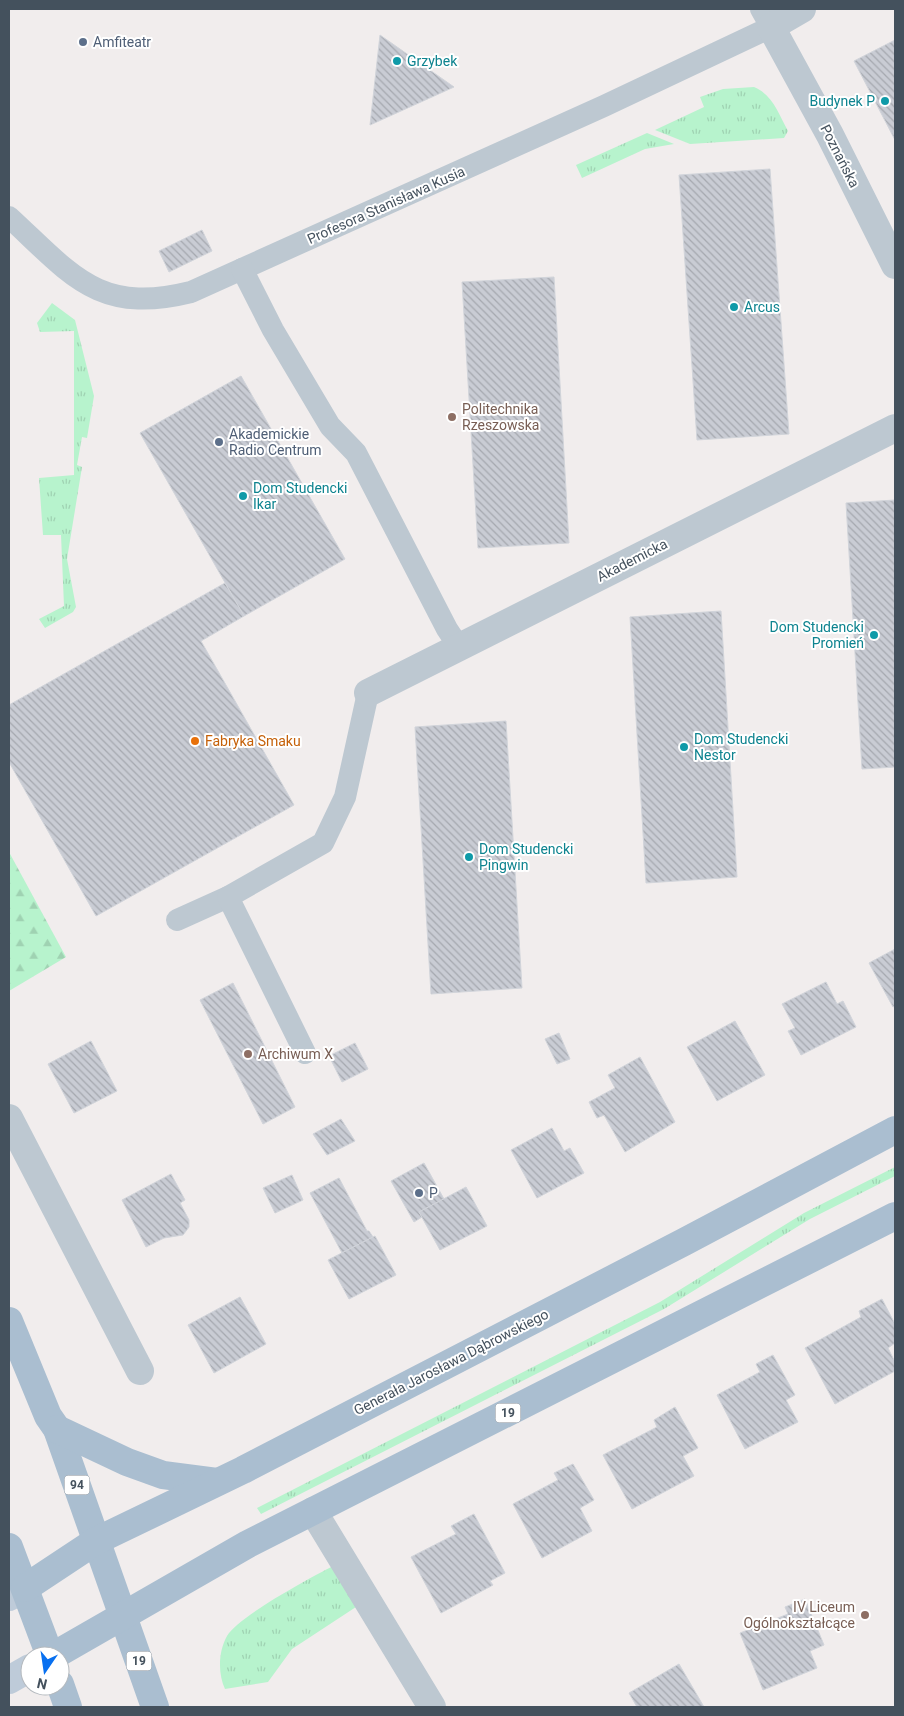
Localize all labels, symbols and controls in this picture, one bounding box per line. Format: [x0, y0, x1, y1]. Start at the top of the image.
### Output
place label: Amfiteatr [93, 34, 151, 50]
marker: Amfiteatr [77, 36, 89, 48]
place label: Grzybek [407, 53, 458, 69]
marker: Grzybek [391, 55, 403, 67]
place label: Budynek P [809, 93, 875, 109]
marker: Budynek P [879, 95, 891, 107]
street label: Poznańska [817, 122, 863, 190]
street label: Profesora Stanisława Kusia [305, 163, 467, 247]
place label: Arcus [744, 299, 780, 315]
marker: Arcus [728, 301, 740, 313]
place label: Politechnika Rzeszowska [462, 401, 539, 433]
marker: Politechnika Rzeszowska [446, 411, 458, 423]
place label: Akademickie Radio Centrum [229, 426, 322, 458]
marker: Akademickie Radio Centrum [213, 436, 225, 448]
place label: Dom Studencki Ikar [253, 480, 347, 512]
marker: Dom Studencki Ikar [237, 490, 249, 502]
street label: Akademicka [594, 535, 670, 585]
place label: Dom Studencki Promień [770, 619, 864, 651]
marker: Dom Studencki Promień [868, 629, 880, 641]
place label: Dom Studencki Nestor [694, 731, 788, 763]
place label: Fabryka Smaku [205, 733, 301, 749]
marker: Fabryka Smaku [189, 735, 201, 747]
marker: Dom Studencki Nestor [678, 741, 690, 753]
place label: Dom Studencki Pingwin [479, 841, 573, 873]
marker: Dom Studencki Pingwin [463, 851, 475, 863]
place label: Archiwum X [258, 1046, 333, 1062]
marker: Archiwum X [242, 1048, 254, 1060]
place label: P [429, 1185, 438, 1201]
marker: P [413, 1187, 425, 1199]
street label: Generała Jarosława Dąbrowskiego [351, 1306, 551, 1418]
road number: 19 [496, 1404, 520, 1422]
road number: 94 [64, 1476, 90, 1494]
place label: IV Liceum Ogólnokształcące [743, 1599, 855, 1631]
marker: IV Liceum Ogólnokształcące [859, 1609, 871, 1621]
north arrow [20, 1646, 70, 1696]
road number: 19 [126, 1652, 152, 1670]
text: N [35, 1675, 49, 1693]

